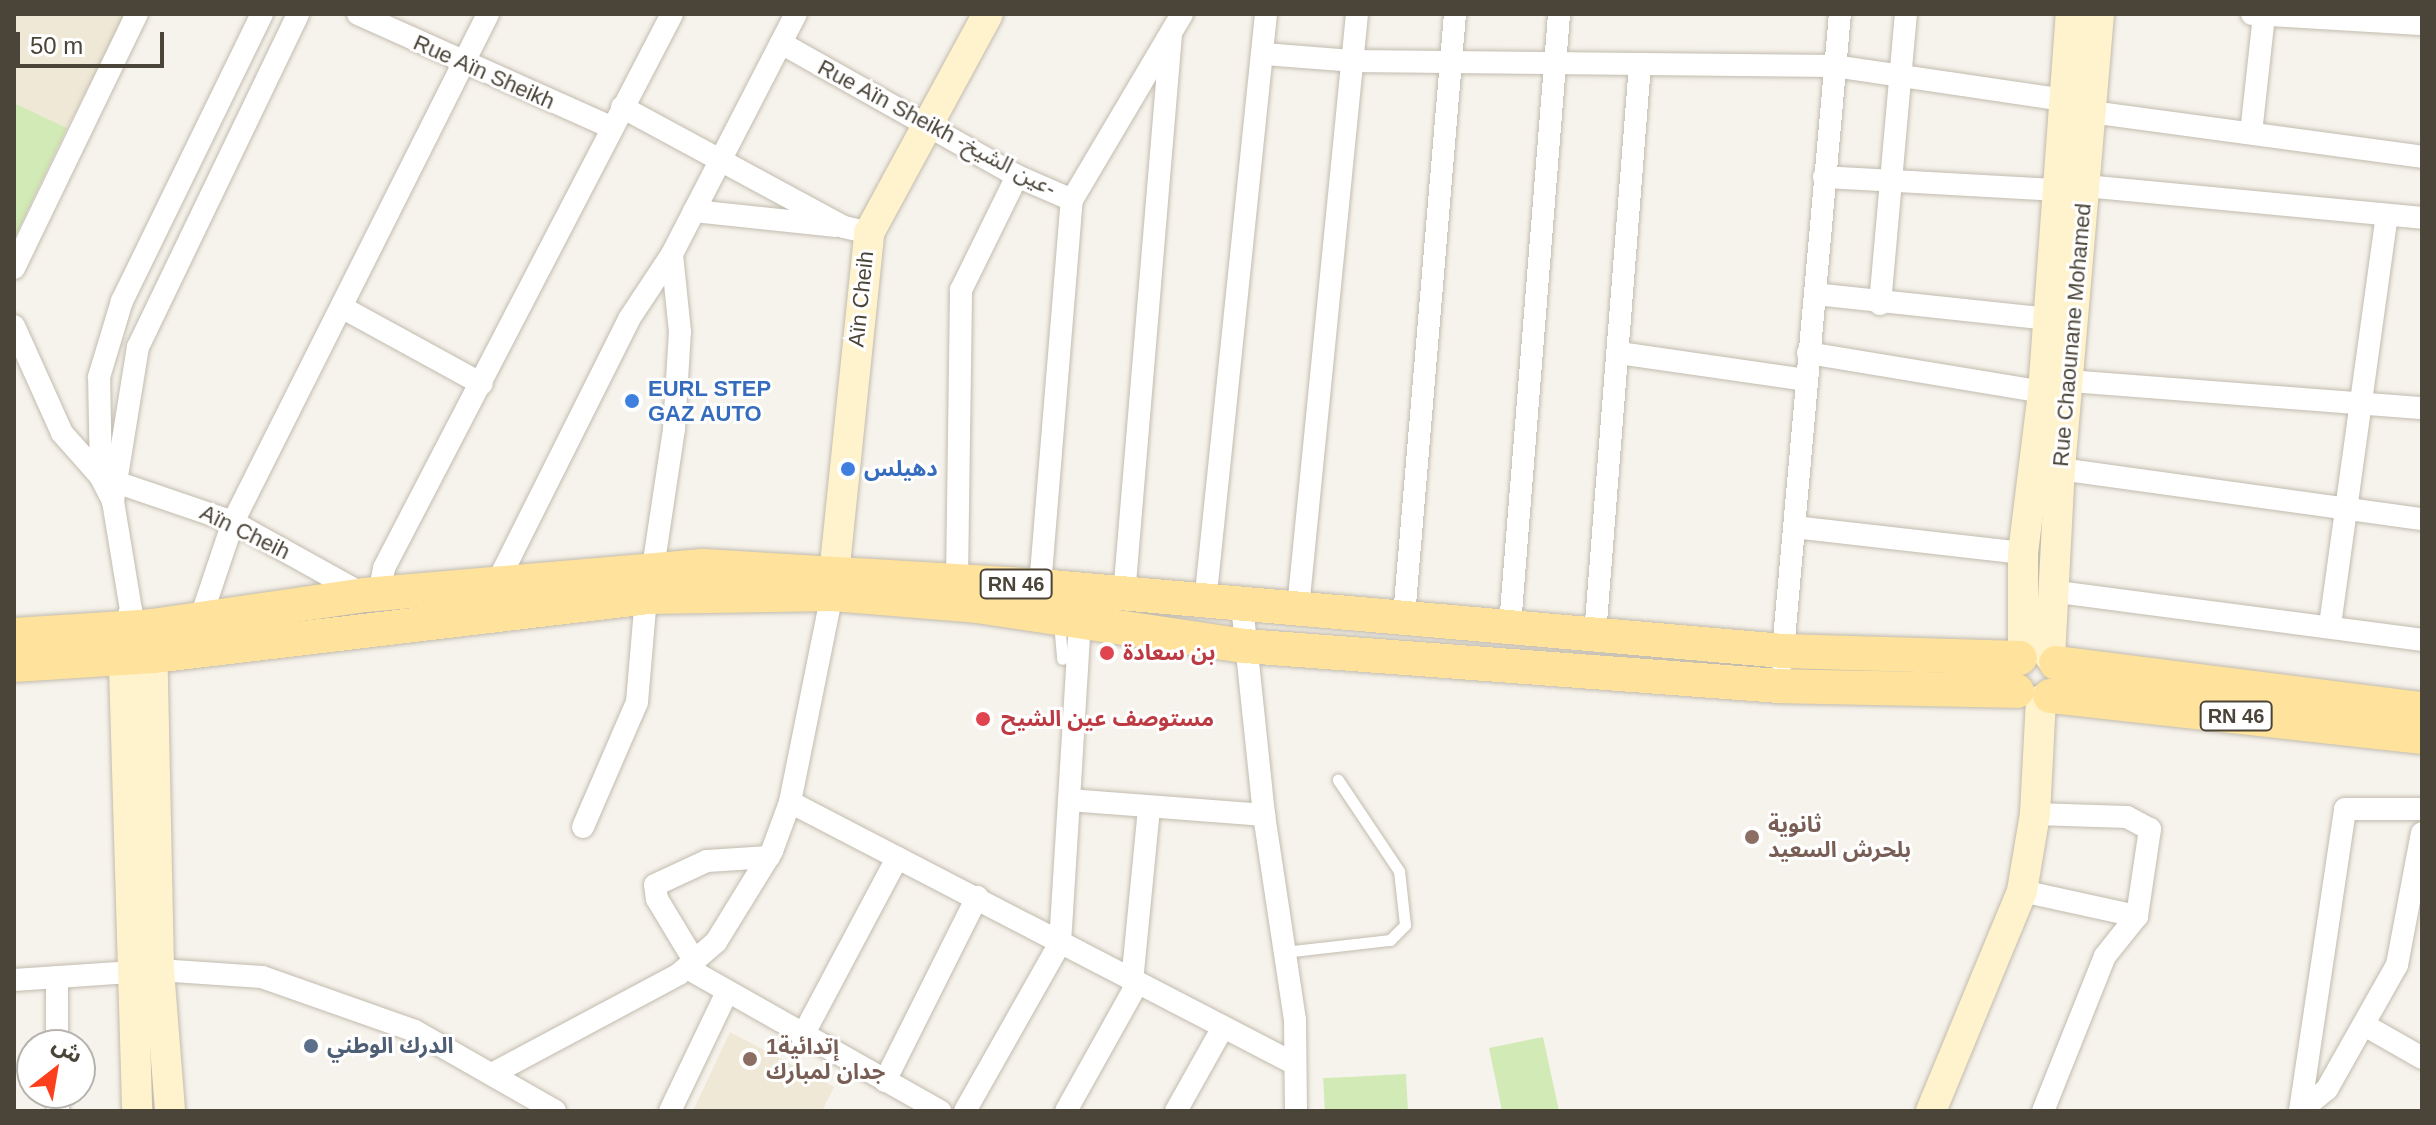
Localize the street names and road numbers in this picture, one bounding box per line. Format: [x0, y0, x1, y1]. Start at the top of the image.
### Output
street label: Rue Aïn Sheikh [409, 29, 559, 115]
street label: Rue Aïn Sheikh -عين الشيخ- [813, 54, 1061, 202]
street label: Rue Chaounane Mohamed [2047, 202, 2097, 468]
street label: Aïn Cheih [843, 250, 879, 348]
street label: Aïn Cheih [196, 499, 294, 565]
road number: RN 46 [978, 568, 1054, 600]
road number: RN 46 [2198, 700, 2274, 732]

